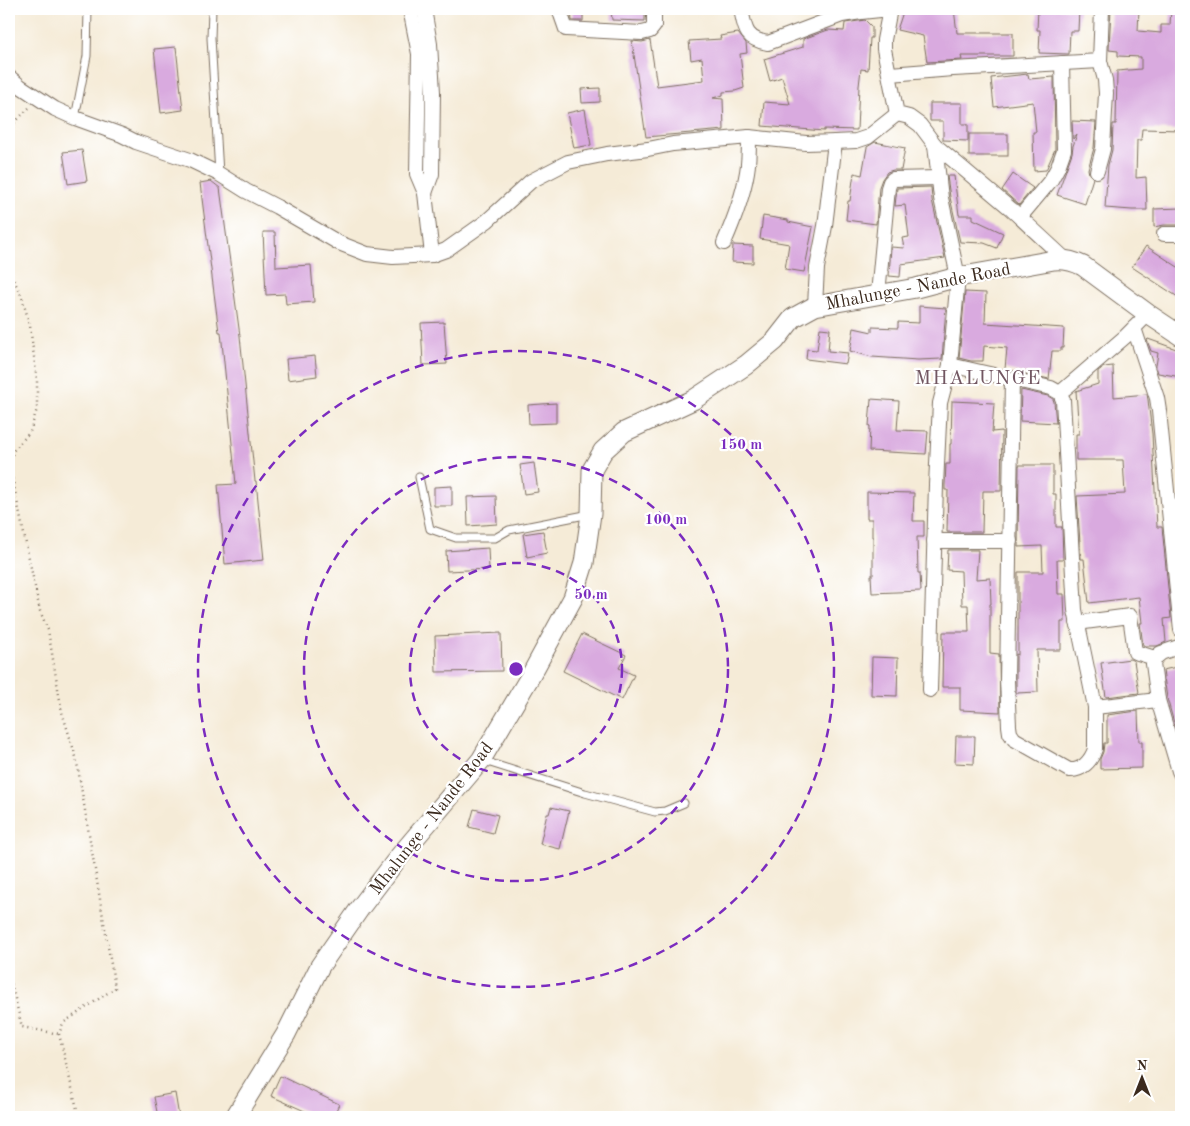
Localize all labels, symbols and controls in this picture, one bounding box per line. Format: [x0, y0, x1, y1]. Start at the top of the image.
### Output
street label: Mhalunge - Nande Road [824, 260, 1012, 314]
district label: MHALUNGE [914, 369, 1042, 389]
text: 150 m [720, 438, 762, 453]
text: 100 m [645, 513, 687, 528]
text: 50 m [574, 588, 608, 603]
centre of rings [507, 660, 525, 678]
street label: Mhalunge - Nande Road [367, 739, 497, 898]
north arrow [1118, 1054, 1168, 1104]
text: N [1137, 1059, 1148, 1073]

